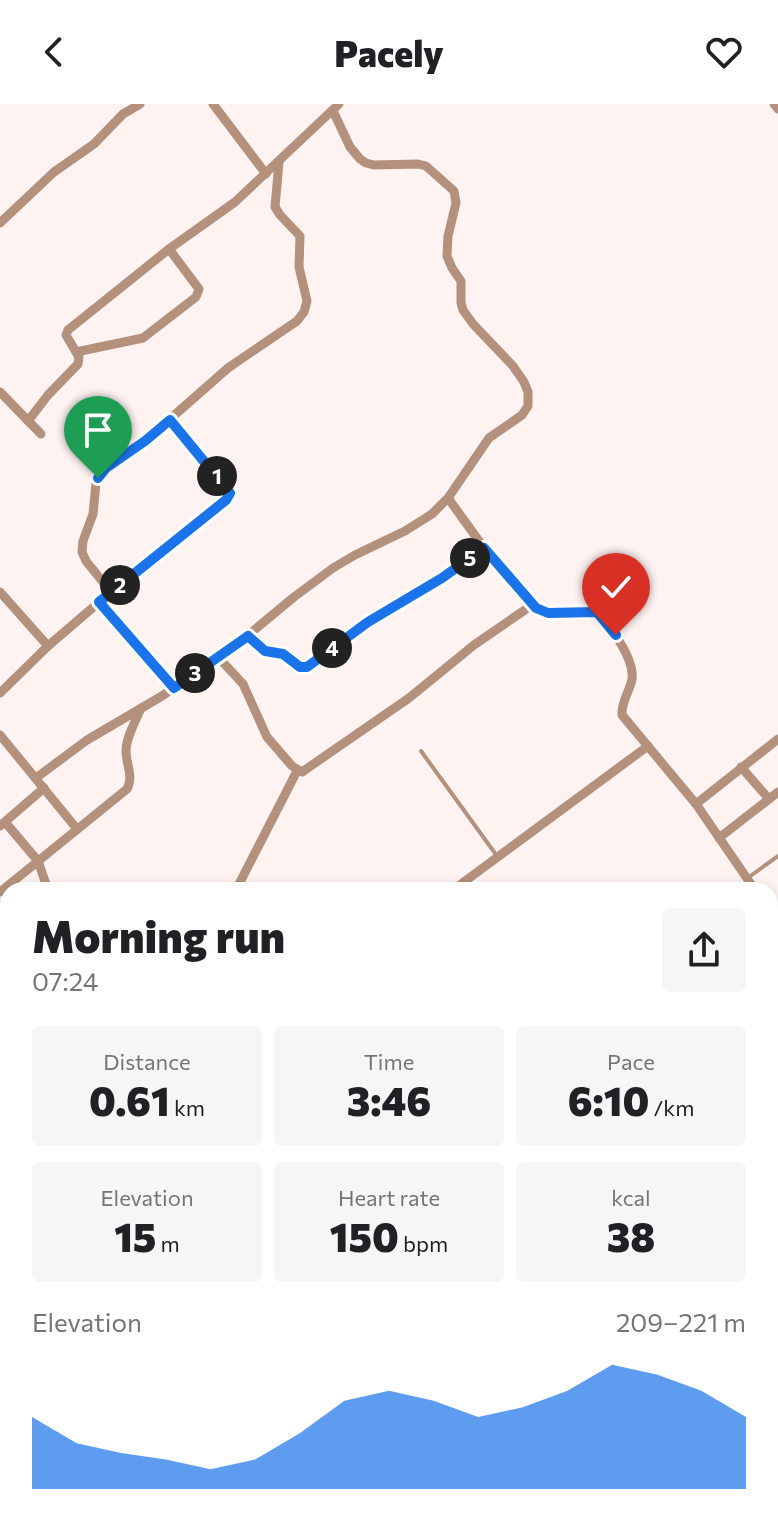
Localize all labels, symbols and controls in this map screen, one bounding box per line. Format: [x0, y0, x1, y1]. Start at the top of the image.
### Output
icon: back [32, 30, 76, 74]
text: Pacely [334, 30, 444, 74]
icon: heart [702, 30, 746, 74]
pin [64, 396, 132, 478]
icon: arrive [76, 408, 120, 452]
pin: 1 [197, 456, 237, 496]
text: 1 [212, 462, 222, 489]
pin: 5 [450, 538, 490, 578]
text: 5 [464, 544, 476, 571]
pin [582, 553, 650, 635]
pin: 2 [100, 565, 140, 605]
icon: check [594, 565, 638, 609]
text: 2 [114, 571, 126, 598]
pin: 4 [312, 628, 352, 668]
text: 4 [325, 634, 339, 661]
pin: 3 [175, 653, 215, 693]
text: 3 [189, 659, 201, 686]
text: Morning run [32, 908, 285, 962]
button: share [662, 908, 746, 992]
text: 07:24 [32, 965, 98, 996]
text: Distance [103, 1048, 191, 1075]
text: Time [364, 1048, 414, 1075]
text: Pace [607, 1048, 655, 1075]
text: 0.61 [89, 1075, 170, 1124]
text: 3:46 [347, 1075, 431, 1124]
text: 6:10 [568, 1075, 649, 1124]
text: km [170, 1094, 205, 1121]
text: /km [649, 1094, 694, 1121]
text: Elevation [101, 1184, 193, 1211]
text: Heart rate [338, 1184, 440, 1211]
text: kcal [611, 1184, 651, 1211]
text: 15 [114, 1211, 156, 1260]
text: 150 [330, 1211, 399, 1260]
text: 38 [607, 1211, 655, 1260]
text: m [156, 1230, 180, 1257]
text: bpm [399, 1230, 448, 1257]
text: Elevation [32, 1306, 142, 1337]
text: 209–221 m [616, 1306, 746, 1337]

